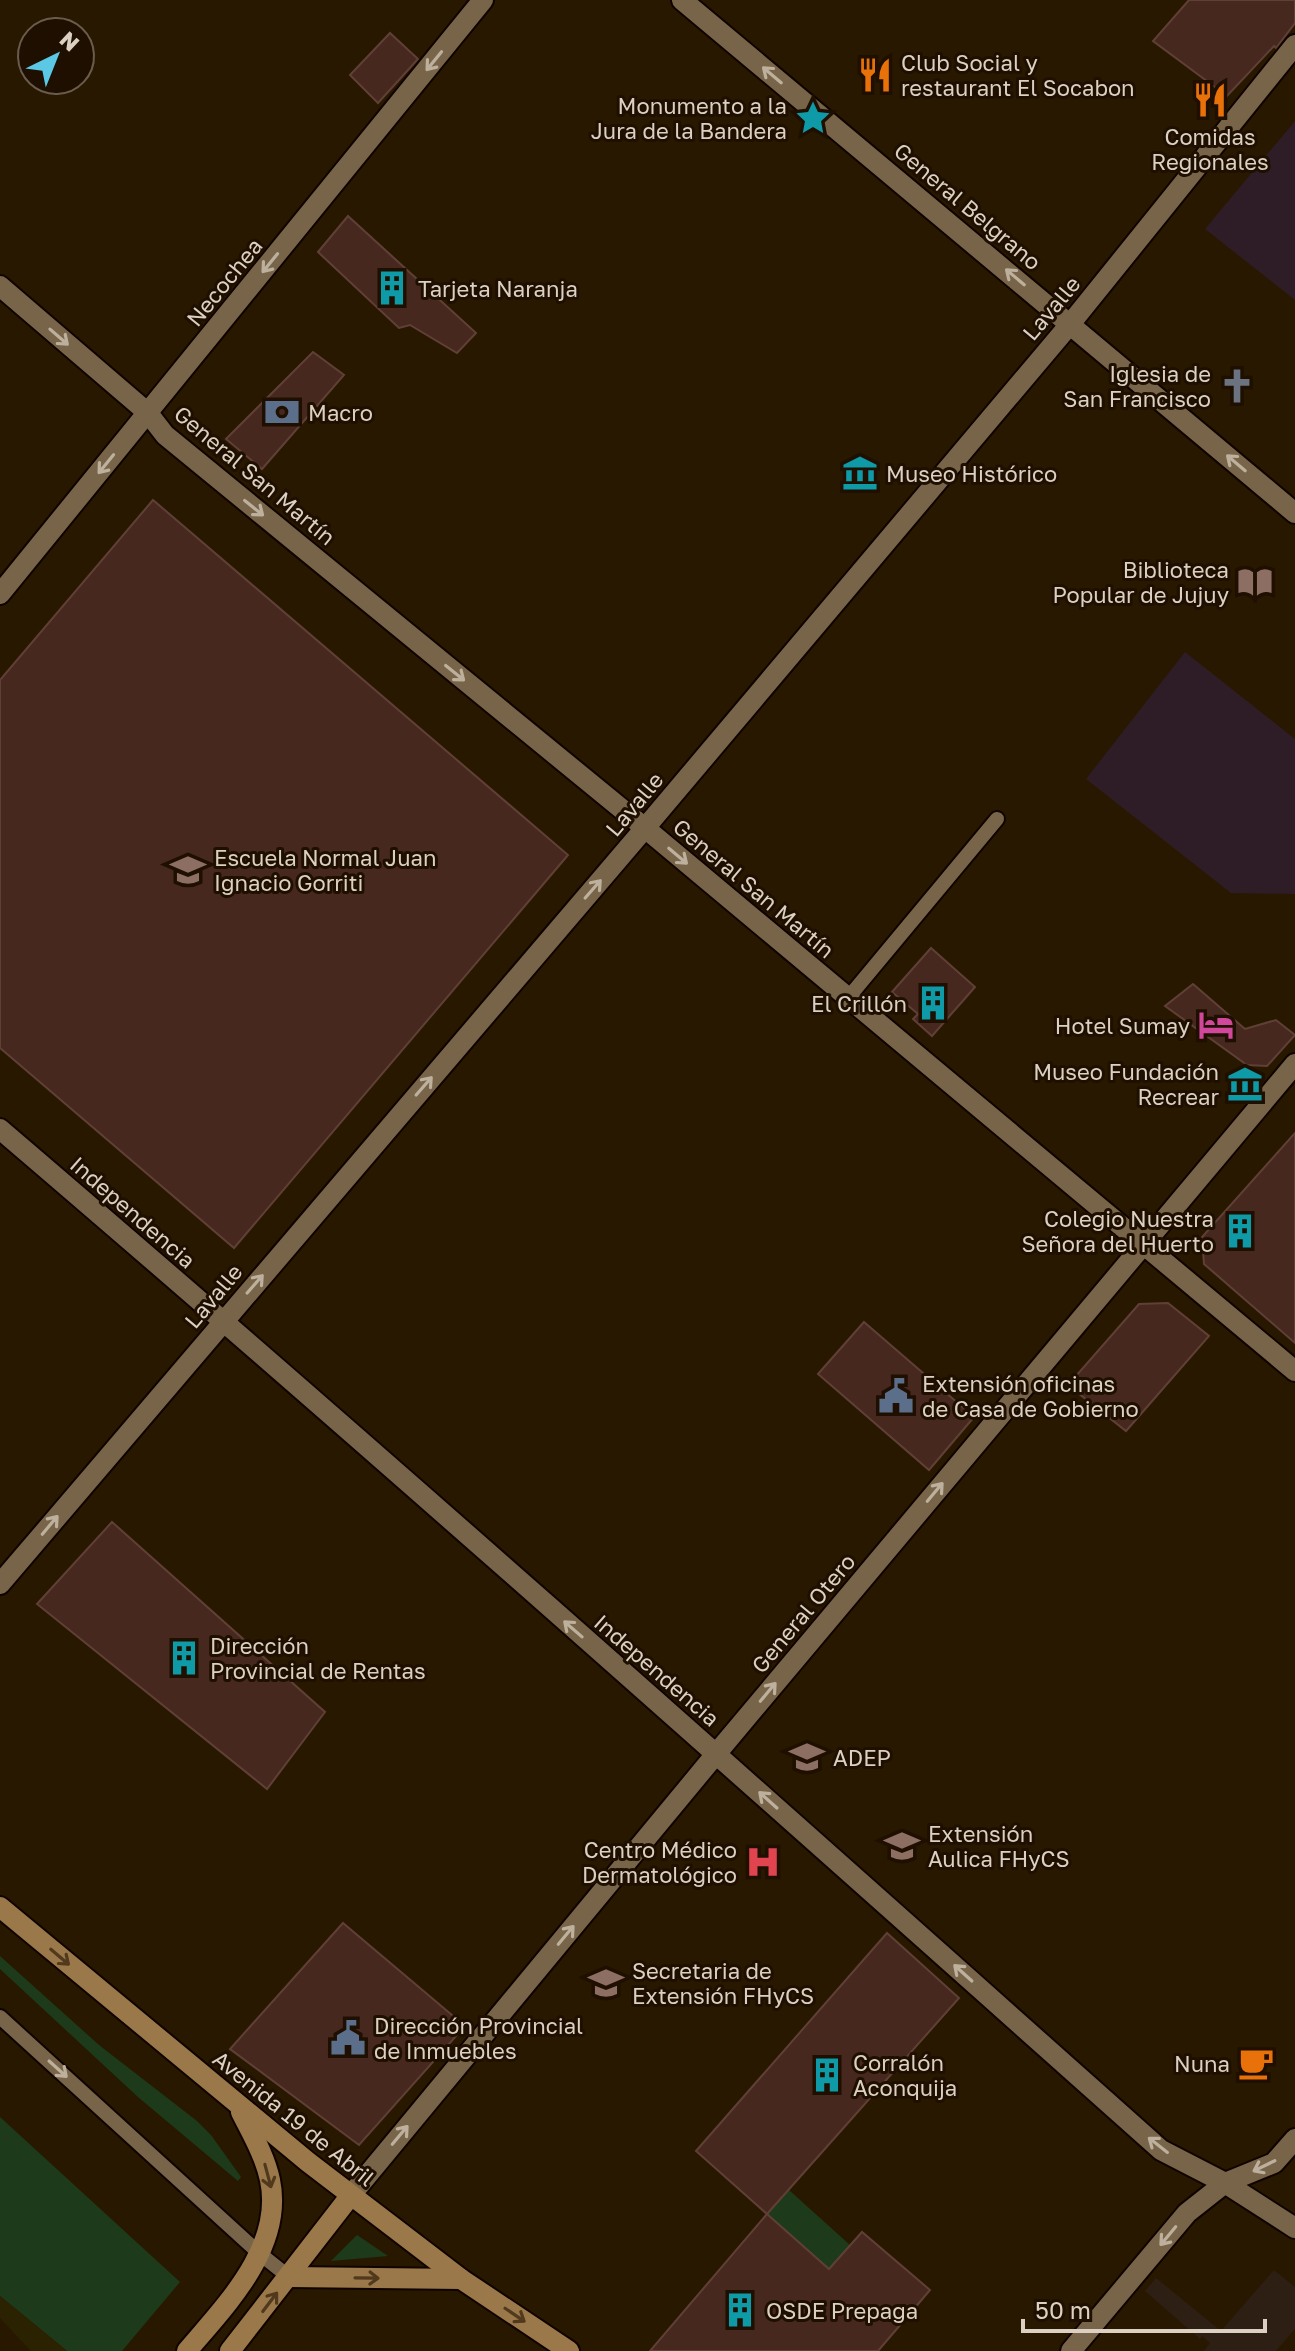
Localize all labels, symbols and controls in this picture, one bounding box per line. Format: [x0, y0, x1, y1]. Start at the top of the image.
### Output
north arrow [16, 16, 96, 96]
text: N [55, 25, 85, 57]
place label: Club Social y restaurant El Socabon [901, 49, 1135, 101]
one-way arrow [425, 50, 443, 70]
restaurant icon: Club Social y restaurant El Socabon [856, 56, 894, 94]
one-way arrow [763, 66, 783, 84]
restaurant icon: Comidas Regionales [1191, 81, 1229, 119]
place label: Monumento a la Jura de la Bandera [591, 92, 787, 144]
place icon: Monumento a la Jura de la Bandera [794, 99, 832, 137]
place label: Comidas Regionales [1151, 123, 1269, 175]
street label: General Belgrano [889, 137, 1047, 275]
street label: Necochea [180, 233, 268, 331]
one-way arrow [261, 252, 279, 272]
one-way arrow [1006, 268, 1026, 286]
building icon: Tarjeta Naranja [373, 269, 411, 307]
street label: Lavalle [1016, 270, 1086, 346]
place label: Tarjeta Naranja [418, 275, 578, 302]
one-way arrow [49, 328, 69, 346]
place label: Iglesia de San Francisco [1063, 360, 1211, 412]
church icon: Iglesia de San Francisco [1218, 367, 1256, 405]
bank icon: Macro [263, 393, 301, 431]
place label: Macro [308, 399, 373, 426]
street label: General San Martín [169, 400, 341, 550]
one-way arrow [97, 454, 115, 474]
museum icon: Museo Histórico [841, 454, 879, 492]
one-way arrow [1226, 454, 1246, 472]
place label: Museo Histórico [886, 460, 1057, 487]
one-way arrow [243, 499, 264, 517]
place label: Biblioteca Popular de Jujuy [1052, 556, 1229, 608]
library icon: Biblioteca Popular de Jujuy [1236, 563, 1274, 601]
one-way arrow [444, 664, 465, 682]
street label: Lavalle [599, 766, 669, 842]
street label: General San Martín [668, 813, 840, 963]
place label: Escuela Normal Juan Ignacio Gorriti [214, 844, 437, 896]
one-way arrow [667, 847, 687, 865]
school or university icon: Escuela Normal Juan Ignacio Gorriti [169, 851, 207, 889]
one-way arrow [584, 879, 602, 900]
building icon: El Crillón [914, 984, 952, 1022]
place label: El Crillón [811, 990, 907, 1017]
hotel icon: Hotel Sumay [1197, 1006, 1235, 1044]
place label: Hotel Sumay [1055, 1012, 1190, 1039]
place label: Museo Fundación Recrear [1033, 1058, 1219, 1110]
museum icon: Museo Fundación Recrear [1226, 1065, 1264, 1103]
one-way arrow [415, 1077, 433, 1097]
street label: Independencia [65, 1150, 201, 1274]
place label: Colegio Nuestra Señora del Huerto [1021, 1205, 1214, 1257]
building icon: Colegio Nuestra Señora del Huerto [1221, 1212, 1259, 1250]
street label: Lavalle [178, 1258, 248, 1334]
one-way arrow [246, 1274, 264, 1295]
place label: Extensión oficinas de Casa de Gobierno [922, 1370, 1139, 1422]
public building icon: Extensión oficinas de Casa de Gobierno [877, 1377, 915, 1415]
one-way arrow [926, 1483, 944, 1503]
one-way arrow [41, 1515, 59, 1536]
street label: General Otero [745, 1548, 861, 1678]
street label: Independencia [589, 1608, 725, 1732]
one-way arrow [564, 1620, 584, 1638]
place label: Dirección Provincial de Rentas [210, 1632, 426, 1684]
building icon: Dirección Provincial de Rentas [165, 1639, 203, 1677]
one-way arrow [759, 1682, 777, 1702]
school or university icon: ADEP [788, 1738, 826, 1776]
place label: ADEP [833, 1744, 891, 1771]
one-way arrow [759, 1792, 779, 1810]
place label: Extensión Aulica FHyCS [928, 1820, 1070, 1872]
school or university icon: Extensión Aulica FHyCS [883, 1827, 921, 1865]
place label: Centro Médico Dermatológico [582, 1836, 737, 1888]
hospital icon: Centro Médico Dermatológico [744, 1843, 782, 1881]
one-way arrow [557, 1925, 575, 1946]
one-way arrow [49, 1948, 70, 1966]
place label: Secretaria de Extensión FHyCS [632, 1957, 814, 2009]
school or university icon: Secretaria de Extensión FHyCS [587, 1964, 625, 2002]
one-way arrow [953, 1965, 973, 1983]
place label: Dirección Provincial de Inmuebles [374, 2012, 583, 2064]
public building icon: Dirección Provincial de Inmuebles [329, 2019, 367, 2057]
cafe icon: Nuna [1237, 2044, 1275, 2082]
street label: Avenida 19 de Abril [208, 2045, 380, 2191]
place label: Corralón Aconquija [853, 2049, 957, 2101]
place label: Nuna [1174, 2050, 1230, 2077]
building icon: Corralón Aconquija [808, 2056, 846, 2094]
one-way arrow [47, 2059, 68, 2078]
one-way arrow [392, 2125, 409, 2146]
one-way arrow [1148, 2137, 1169, 2154]
one-way arrow [1253, 2159, 1276, 2174]
one-way arrow [261, 2163, 276, 2189]
one-way arrow [1159, 2225, 1177, 2245]
one-way arrow [353, 2270, 380, 2285]
scale bar [1023, 2283, 1265, 2333]
building icon: OSDE Prepaga [721, 2291, 759, 2329]
one-way arrow [261, 2292, 278, 2313]
text: 50 m [1035, 2295, 1091, 2324]
place label: OSDE Prepaga [766, 2297, 918, 2324]
one-way arrow [504, 2307, 526, 2323]

